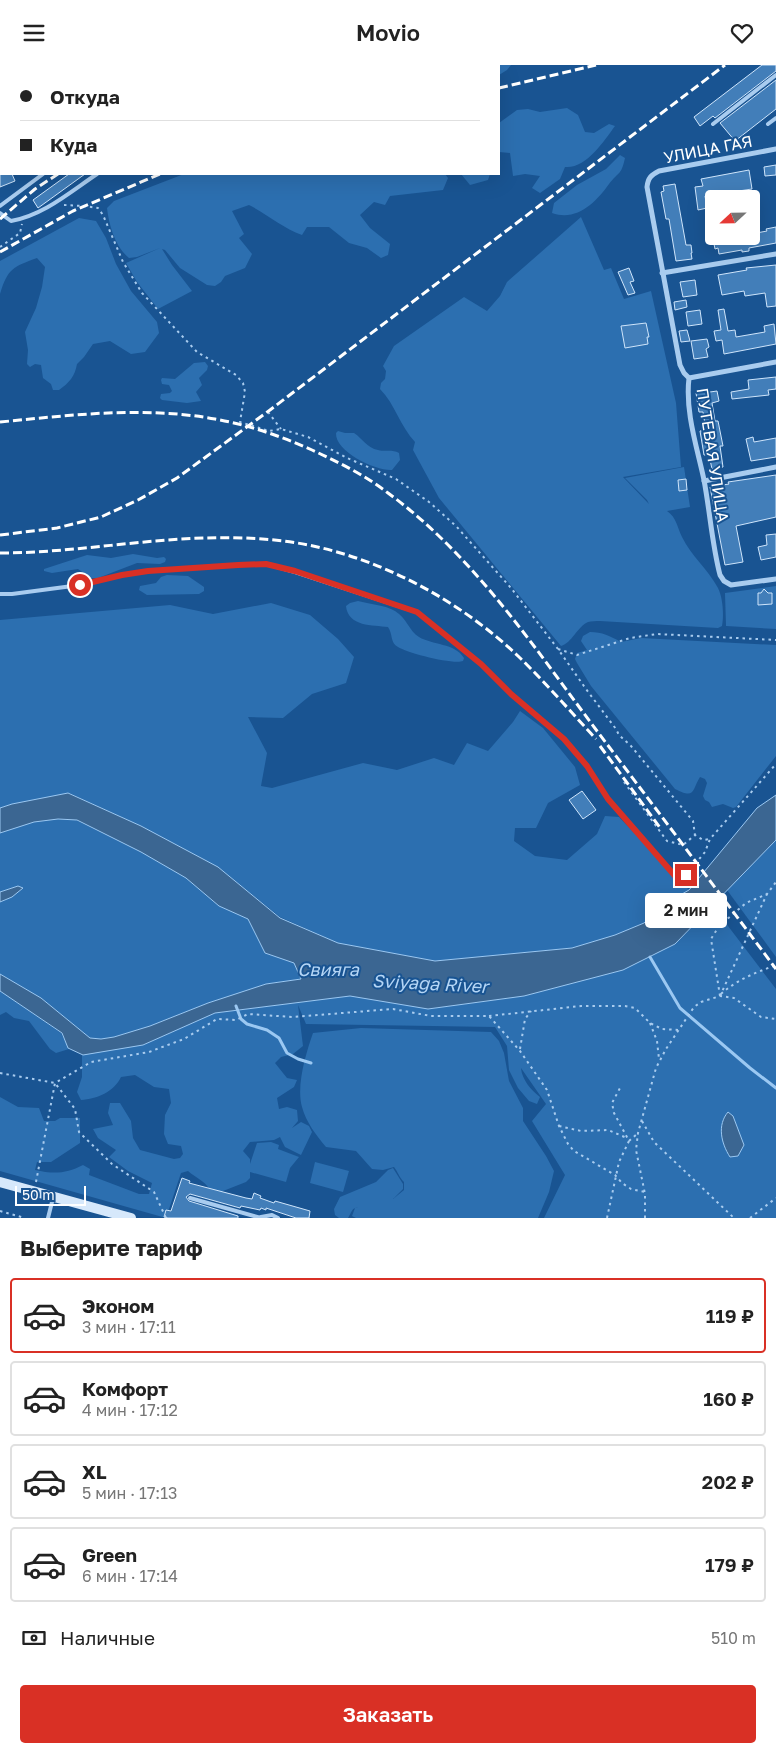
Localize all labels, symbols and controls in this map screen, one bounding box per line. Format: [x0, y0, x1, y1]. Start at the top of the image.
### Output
icon: menu [20, 19, 48, 47]
text: Movio [356, 19, 420, 46]
icon: heart [728, 19, 756, 47]
text: Откуда [50, 85, 120, 108]
street label: УЛИЦА ГАЯ [662, 131, 754, 167]
text: Куда [50, 133, 97, 156]
north arrow [705, 190, 760, 245]
map controls [705, 190, 760, 245]
street label: ПУТЕВАЯ УЛИЦА [693, 386, 734, 524]
route start [69, 574, 91, 596]
route end [675, 864, 697, 886]
callout: 2 мин [645, 893, 727, 927]
text: 2 мин [664, 900, 708, 920]
water label: Свияга [297, 958, 360, 980]
water label: Sviyaga River [372, 969, 491, 997]
scale bar [15, 1183, 86, 1206]
text: 50 m [22, 1186, 55, 1203]
text: Выберите тариф [20, 1234, 203, 1261]
icon: car [22, 1293, 67, 1338]
text: Эконом [82, 1294, 154, 1317]
text: 119 ₽ [706, 1304, 754, 1327]
text: 3 мин · 17:11 [82, 1317, 176, 1337]
icon: car [22, 1376, 67, 1421]
text: Комфорт [82, 1377, 168, 1400]
text: 160 ₽ [703, 1387, 754, 1410]
text: 4 мин · 17:12 [82, 1400, 178, 1420]
icon: car [22, 1459, 67, 1504]
text: XL [82, 1460, 107, 1483]
text: 202 ₽ [702, 1470, 754, 1493]
text: 5 мин · 17:13 [82, 1483, 177, 1503]
icon: car [22, 1542, 67, 1587]
text: Green [82, 1543, 137, 1566]
text: 179 ₽ [705, 1553, 754, 1576]
text: 6 мин · 17:14 [82, 1566, 178, 1586]
icon: cash [20, 1624, 48, 1652]
text: Наличные [60, 1626, 155, 1649]
text: 510 m [711, 1628, 756, 1648]
button: Заказать [20, 1685, 756, 1743]

